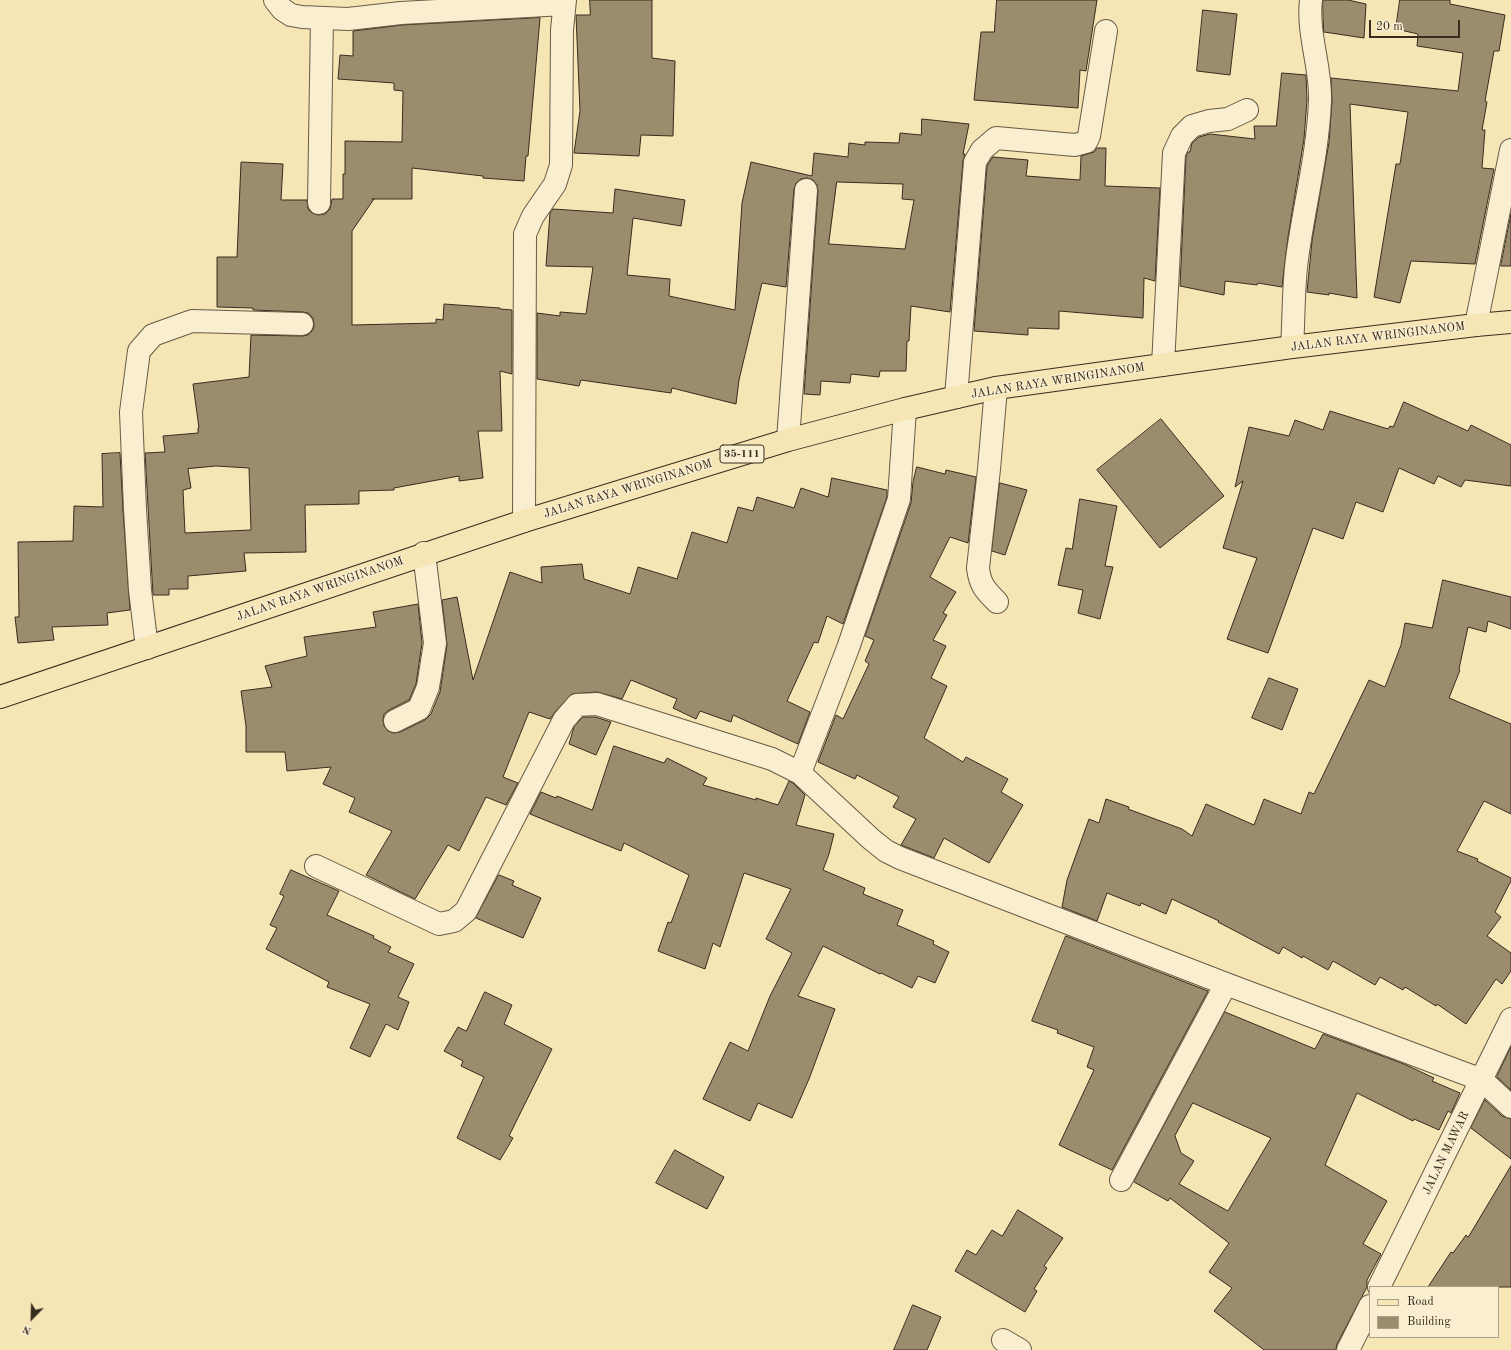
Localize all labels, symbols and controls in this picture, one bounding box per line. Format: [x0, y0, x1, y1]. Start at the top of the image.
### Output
scale bar [1371, 12, 1462, 38]
text: 20 m [1376, 21, 1403, 33]
street label: JALAN RAYA WRINGINANOM [1290, 319, 1466, 355]
street label: JALAN RAYA WRINGINANOM [970, 360, 1146, 402]
road number: 35-111 [720, 445, 764, 463]
street label: JALAN RAYA WRINGINANOM [542, 456, 714, 522]
street label: JALAN RAYA WRINGINANOM [235, 554, 405, 624]
street label: JALAN MAWAR [1420, 1109, 1472, 1197]
legend [1369, 1286, 1499, 1338]
text: Road [1407, 1296, 1434, 1308]
north arrow [12, 1298, 52, 1338]
text: Building [1407, 1316, 1451, 1328]
text: N [21, 1323, 33, 1336]

